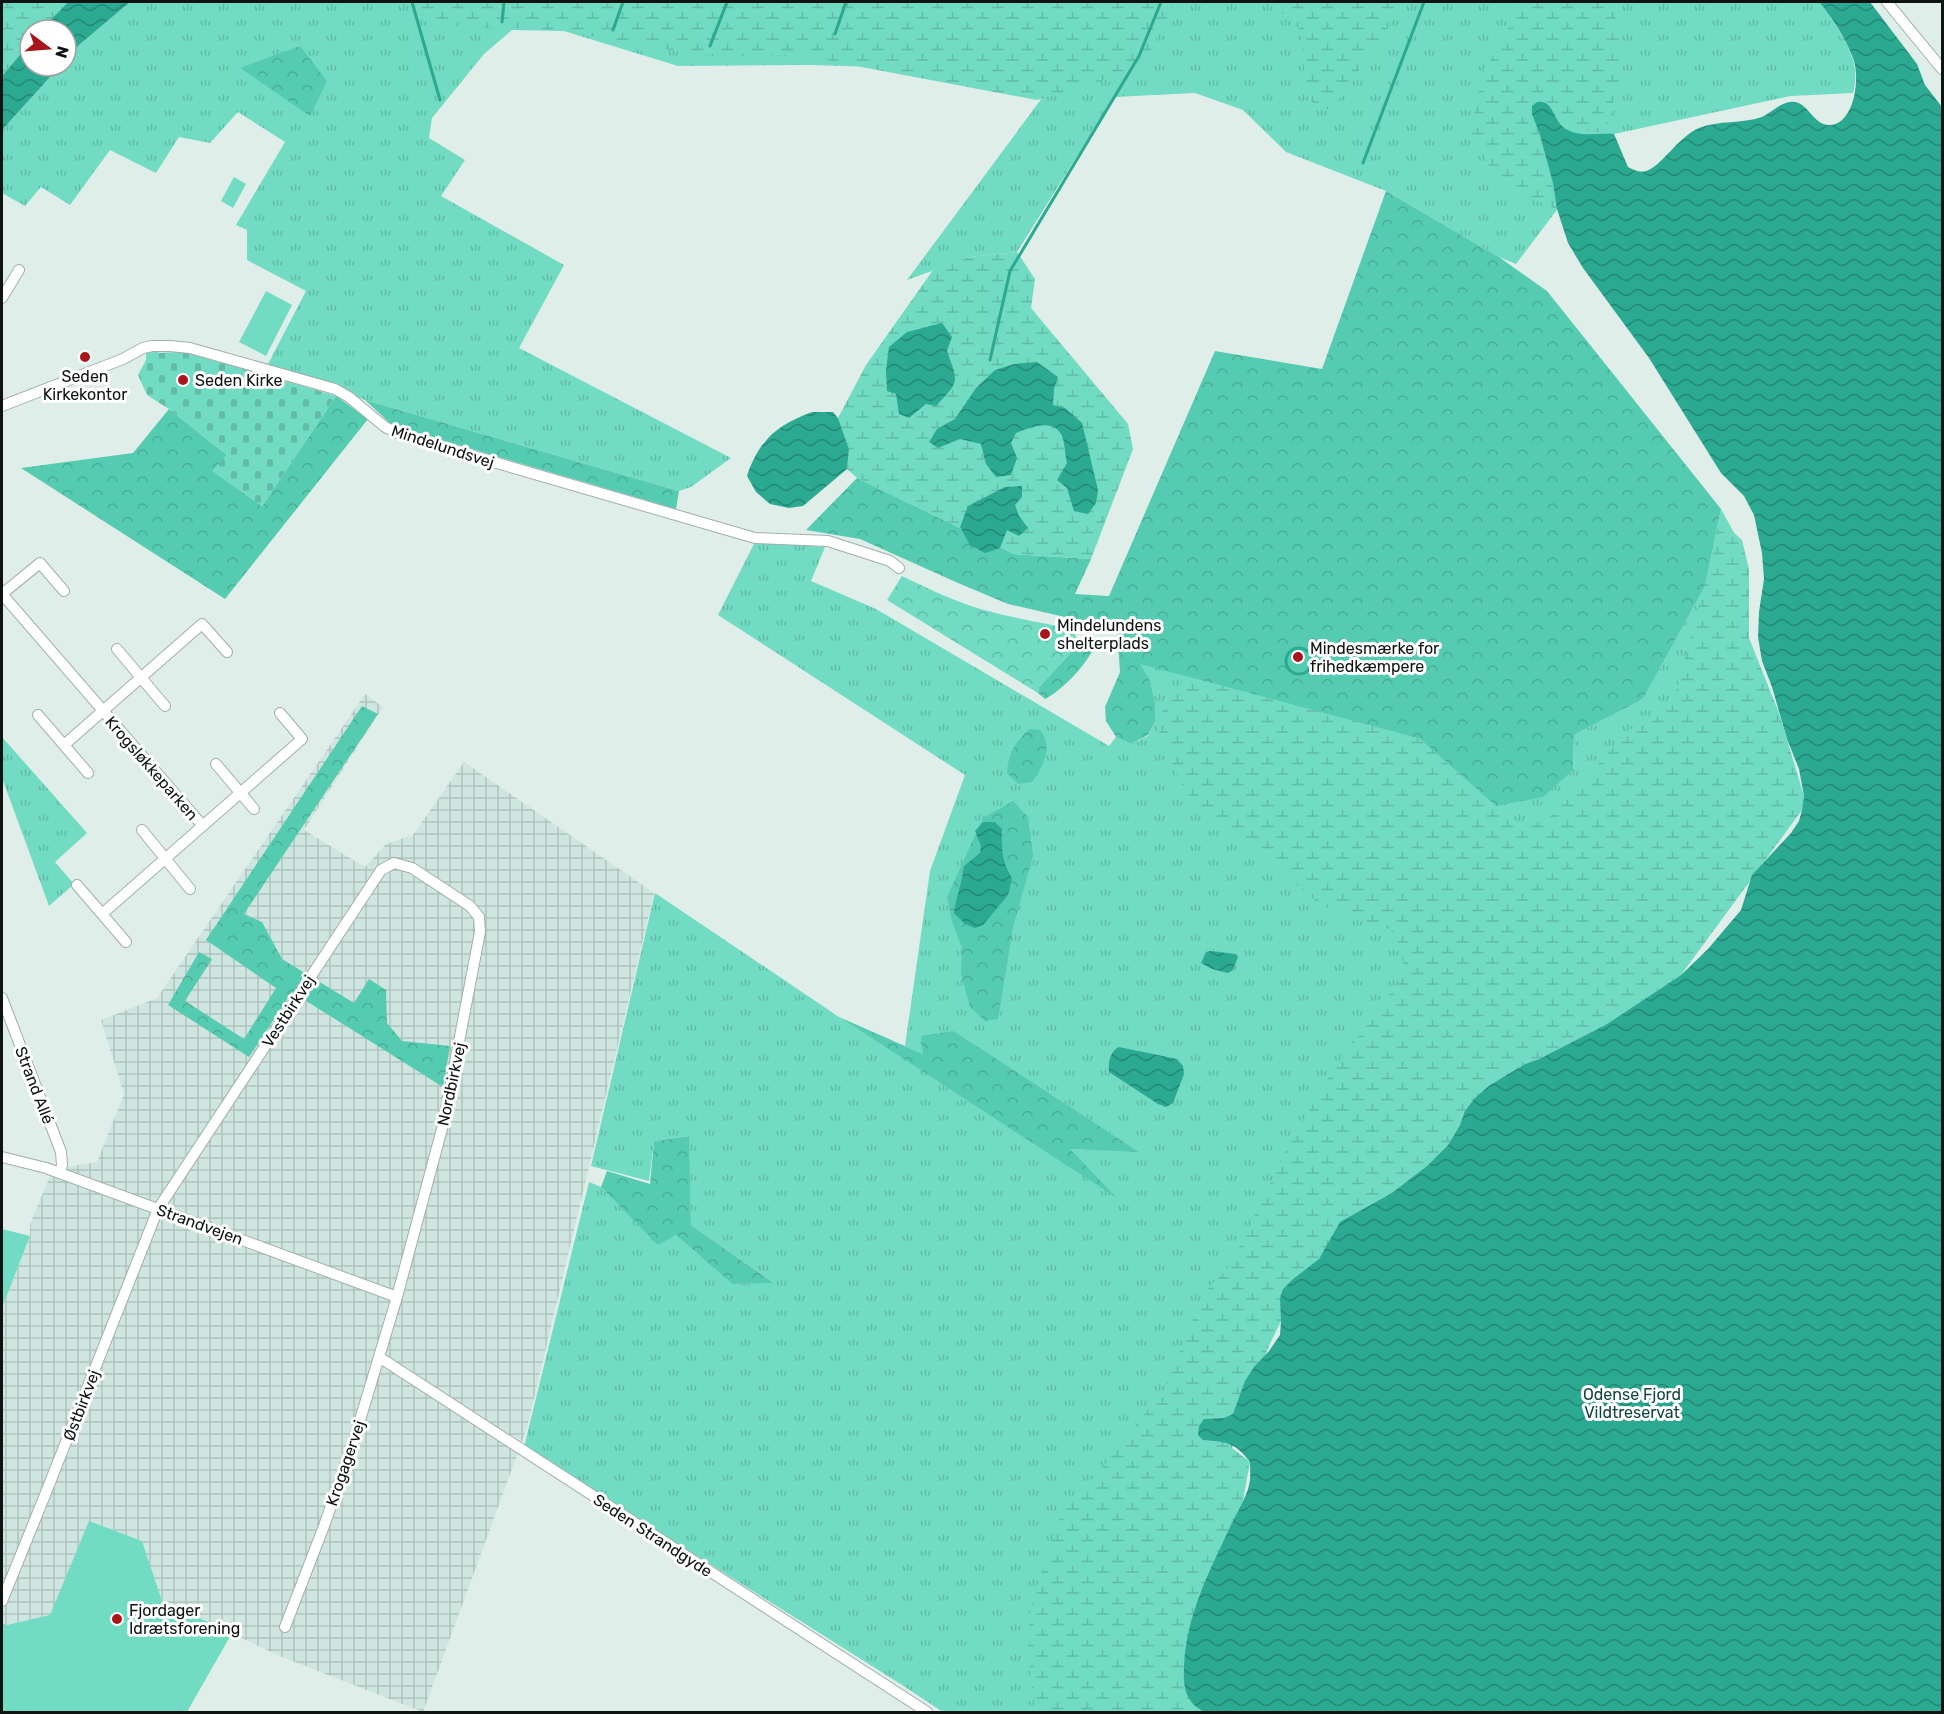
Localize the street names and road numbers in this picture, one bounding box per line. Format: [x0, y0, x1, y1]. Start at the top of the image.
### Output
street label: Mindelundsvej [389, 421, 497, 472]
street label: Krogsløkkeparken [101, 712, 202, 824]
street label: Vestbirkvej [258, 972, 319, 1051]
street label: Nordbirkvej [433, 1041, 470, 1128]
street label: Strand Allé [11, 1044, 58, 1126]
street label: Strandvejen [154, 1200, 246, 1249]
street label: Østbirkvej [59, 1367, 104, 1443]
street label: Krogagervej [322, 1418, 369, 1508]
street label: Seden Strandgyde [590, 1490, 716, 1581]

